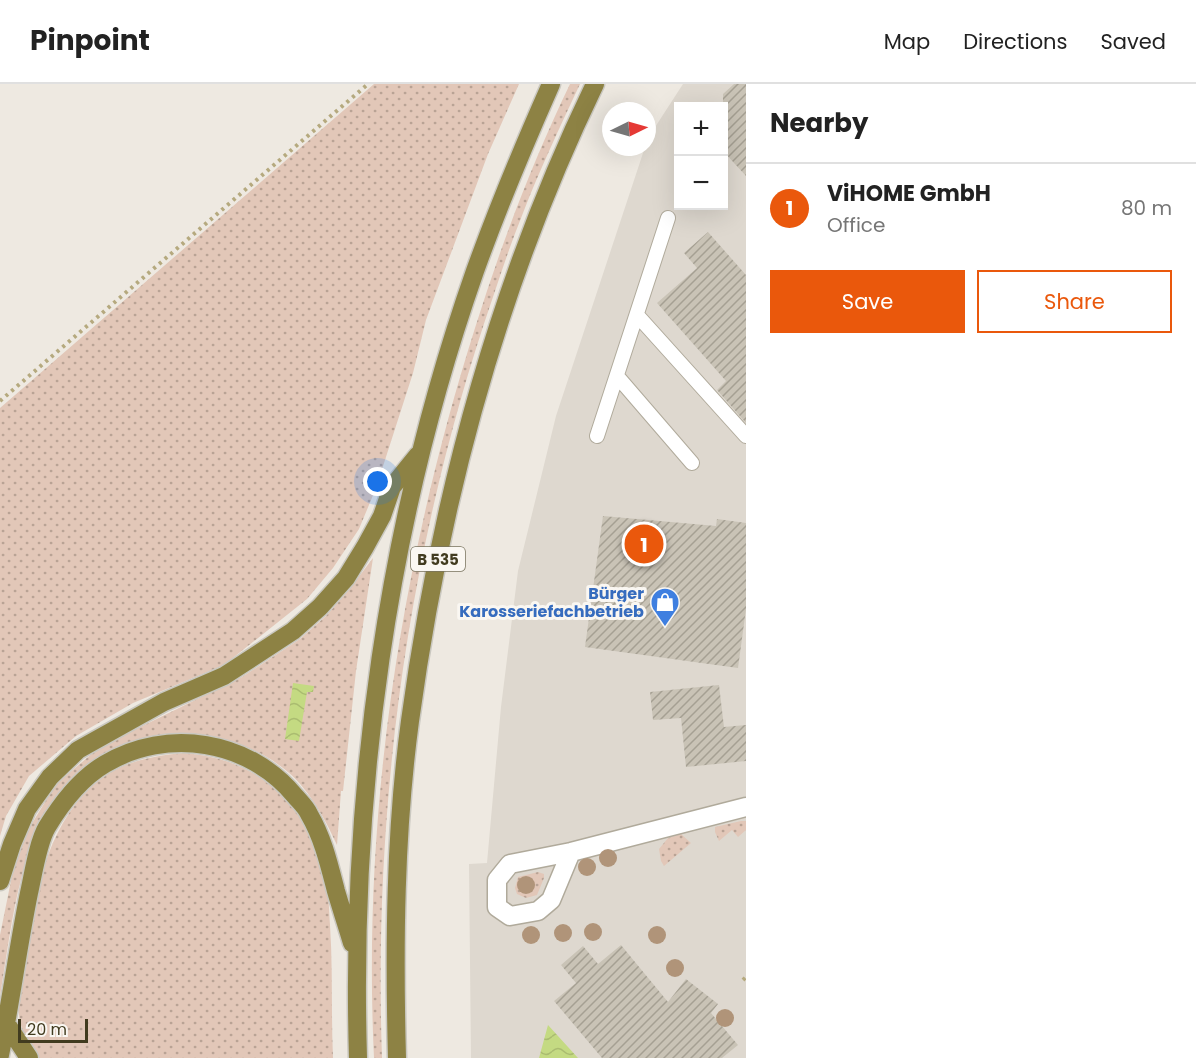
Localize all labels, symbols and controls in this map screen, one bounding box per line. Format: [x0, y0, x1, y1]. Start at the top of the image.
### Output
text: Pinpoint [30, 21, 150, 60]
text: Map [884, 27, 930, 56]
text: Directions [963, 27, 1067, 56]
text: Saved [1100, 27, 1166, 56]
north arrow [602, 102, 656, 156]
map controls [674, 102, 728, 210]
button: + [674, 102, 728, 156]
text: Nearby [770, 105, 868, 141]
button: − [674, 156, 728, 210]
text: ViHOME GmbH [827, 178, 991, 209]
text: 1 [786, 194, 793, 222]
text: 80 m [1121, 194, 1172, 222]
text: Office [827, 211, 885, 239]
button: Save [770, 270, 965, 333]
button: Share [977, 270, 1172, 333]
your location [363, 467, 392, 496]
pin: 1 [624, 522, 664, 566]
road number: B 535 [411, 547, 465, 571]
place label: Bürger Karosseriefachbetrieb [459, 582, 644, 623]
shop icon: Bürger Karosseriefachbetrieb [649, 586, 681, 628]
scale bar [18, 1016, 88, 1044]
text: 20 m [27, 1018, 67, 1041]

